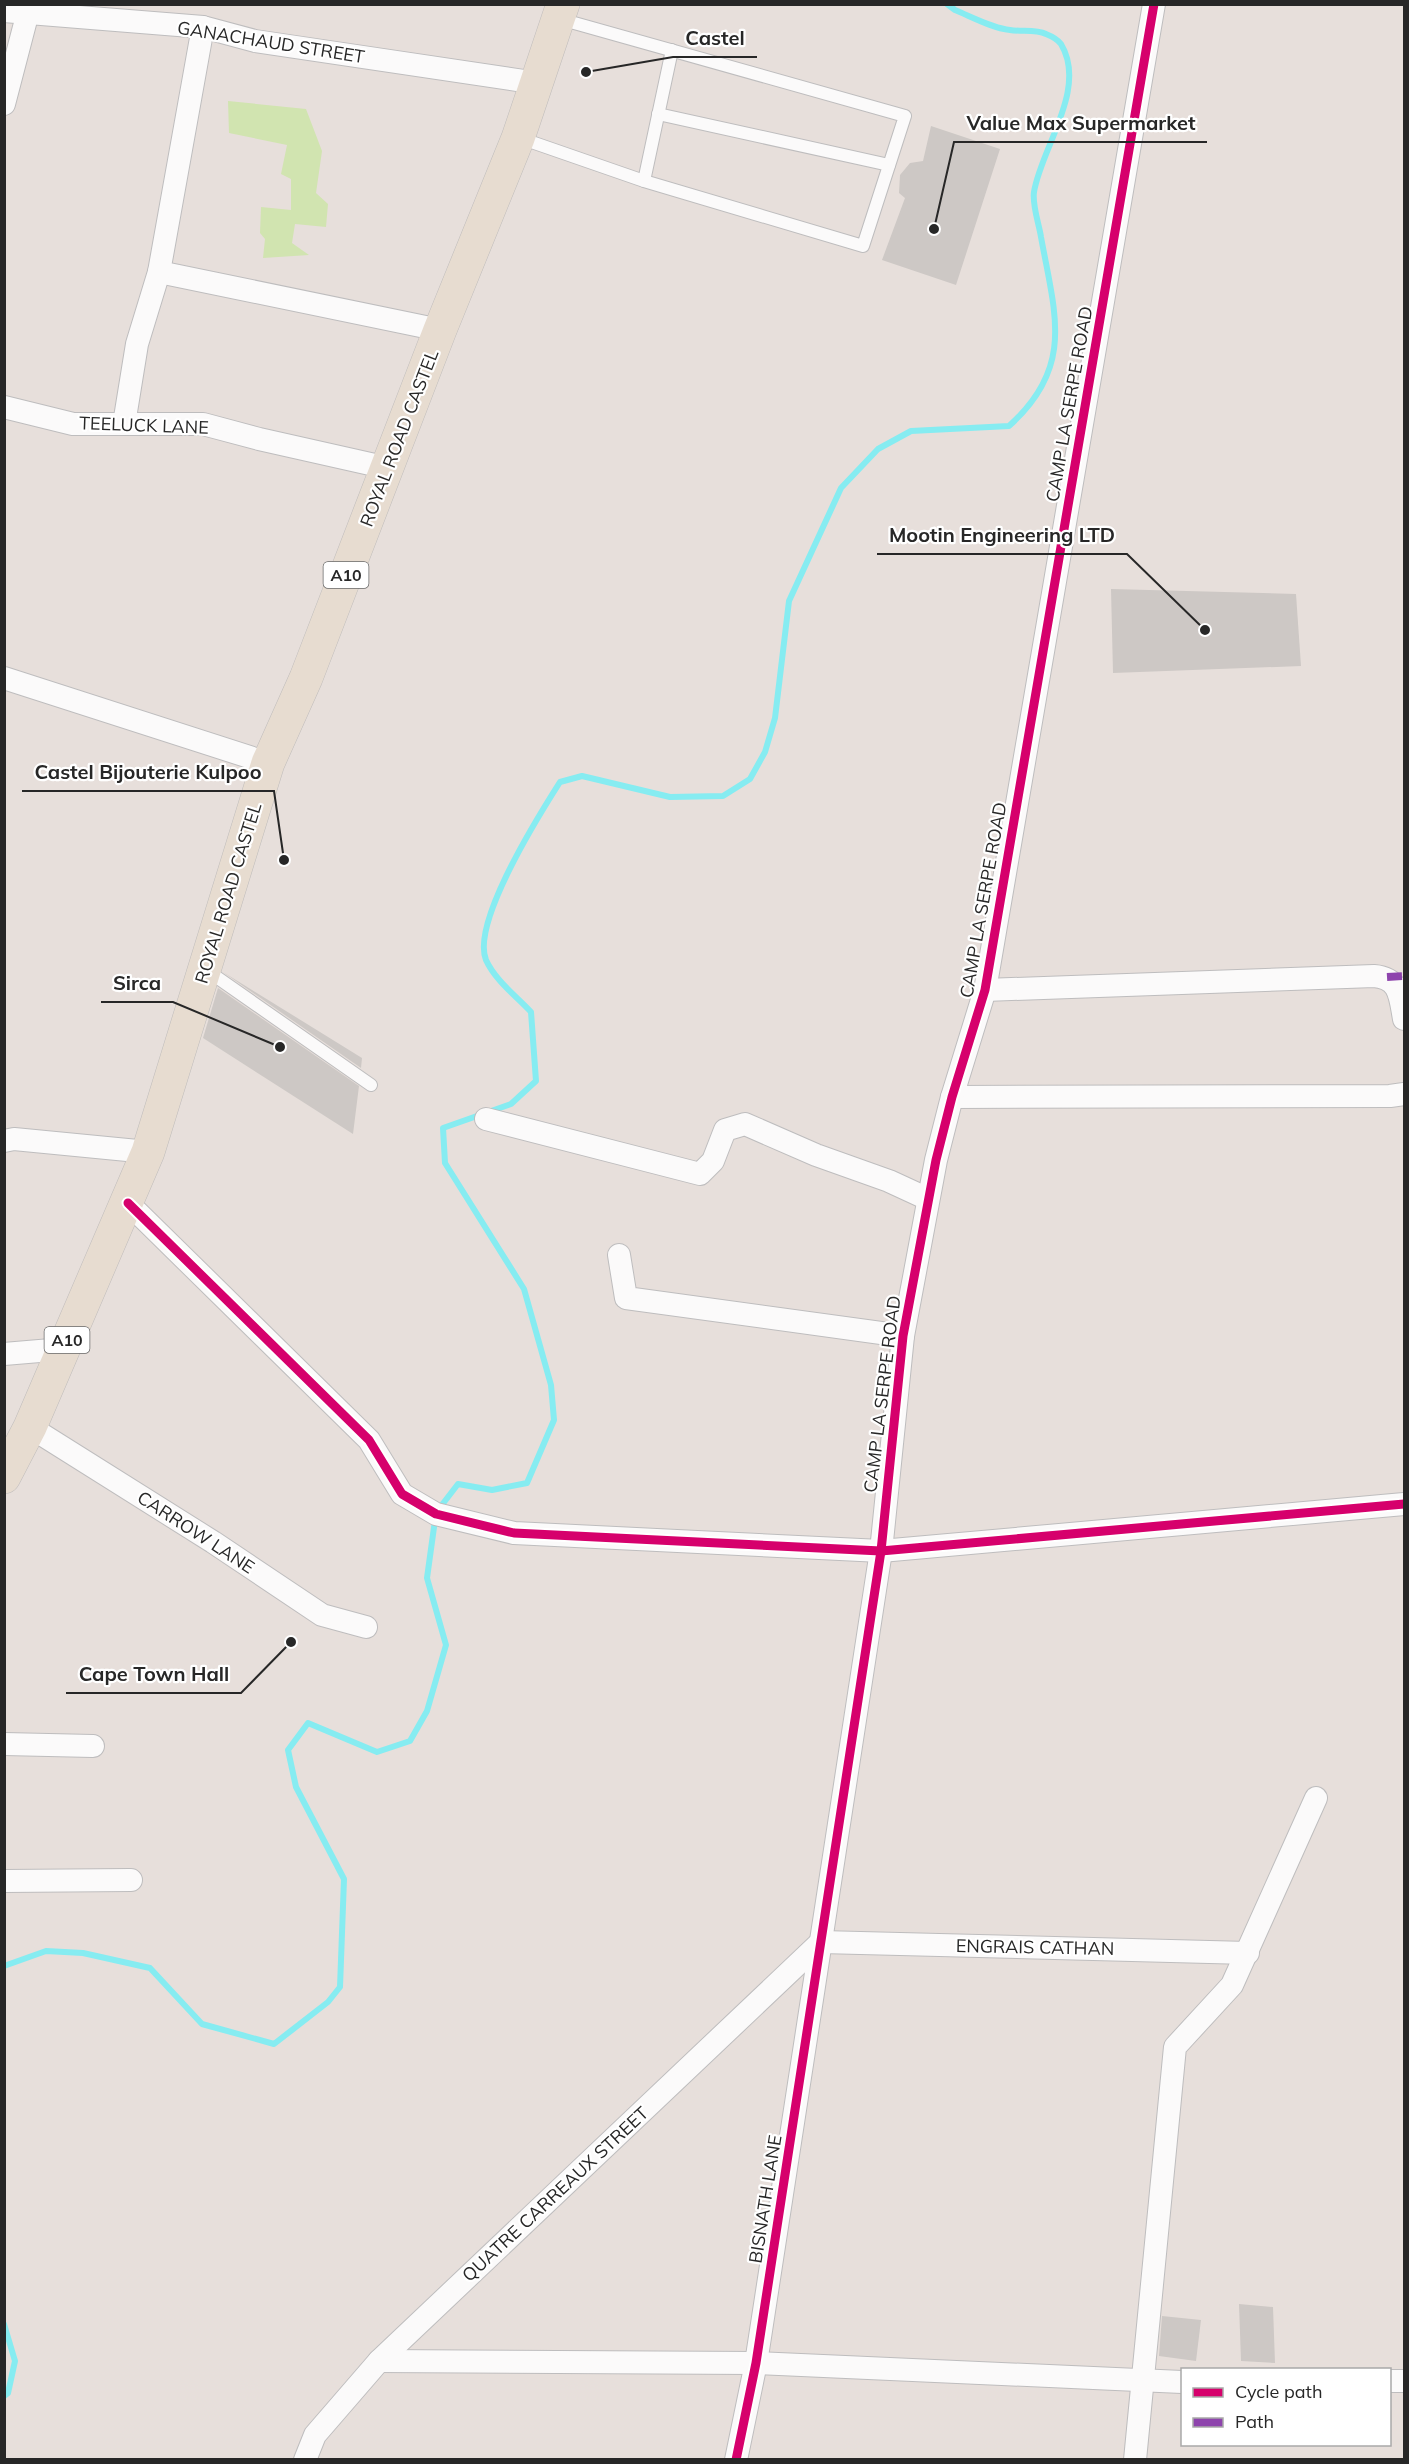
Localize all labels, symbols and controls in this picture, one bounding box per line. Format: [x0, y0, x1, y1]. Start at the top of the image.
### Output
street label: GANACHAUD STREET [176, 16, 366, 68]
callout: Castel [673, 19, 757, 57]
text: Castel [685, 25, 745, 50]
callout: Value Max Supermarket [954, 104, 1207, 142]
text: Value Max Supermarket [965, 110, 1196, 135]
street label: CAMP LA SERPE ROAD [1040, 304, 1098, 504]
street label: ROYAL ROAD CASTEL [355, 346, 443, 530]
street label: TEELUCK LANE [79, 411, 209, 439]
callout: Mootin Engineering LTD [877, 516, 1127, 554]
text: Mootin Engineering LTD [889, 522, 1115, 547]
road number: A10 [324, 562, 368, 588]
callout: Castel Bijouterie Kulpoo [22, 753, 274, 791]
text: Castel Bijouterie Kulpoo [34, 759, 262, 784]
street label: ROYAL ROAD CASTEL [190, 800, 266, 986]
street label: CAMP LA SERPE ROAD [954, 800, 1012, 1000]
callout: Sirca [101, 964, 173, 1002]
text: Sirca [113, 970, 161, 995]
street label: CAMP LA SERPE ROAD [858, 1294, 906, 1494]
road number: A10 [44, 1327, 90, 1353]
street label: CARROW LANE [133, 1486, 259, 1578]
callout: Cape Town Hall [66, 1655, 241, 1693]
text: Cape Town Hall [79, 1661, 229, 1686]
street label: ENGRAIS CATHAN [956, 1934, 1114, 1960]
street label: QUATRE CARREAUX STREET [457, 2101, 653, 2286]
street label: BISNATH LANE [744, 2133, 786, 2265]
legend [1181, 2368, 1391, 2446]
text: Cycle path [1235, 2380, 1322, 2403]
text: Path [1235, 2410, 1274, 2433]

